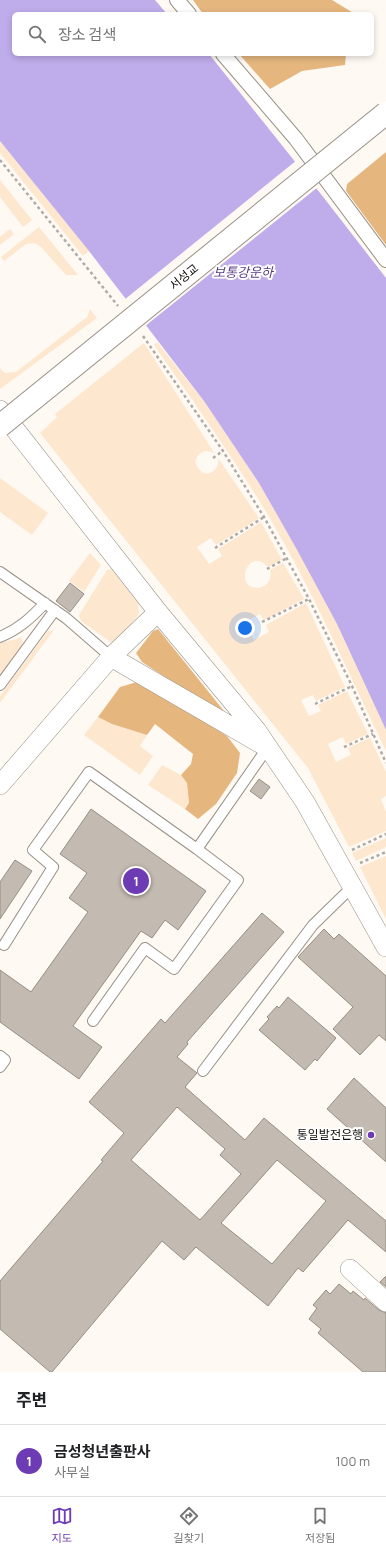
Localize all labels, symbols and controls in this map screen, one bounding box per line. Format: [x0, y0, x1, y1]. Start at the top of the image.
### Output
search box [12, 12, 374, 56]
icon: search [26, 23, 48, 45]
text: 장소 검색 [58, 24, 116, 45]
street label: 서성교 [165, 260, 202, 294]
water label: 보통강운하 [213, 263, 275, 281]
your location [235, 618, 255, 638]
pin: 1 [123, 866, 149, 896]
place label: 통일발전은행 [297, 1126, 363, 1143]
marker: 통일발전은행 [366, 1130, 376, 1140]
text: 주변 [16, 1388, 47, 1411]
text: 금성청년출판사 [54, 1441, 151, 1462]
text: 1 [26, 1452, 32, 1470]
text: 100 m [335, 1452, 370, 1470]
text: 사무실 [54, 1463, 90, 1481]
tab: 지도 [51, 1505, 73, 1545]
tab: 길찾기 [174, 1505, 204, 1545]
tab: 저장됨 [305, 1505, 335, 1545]

